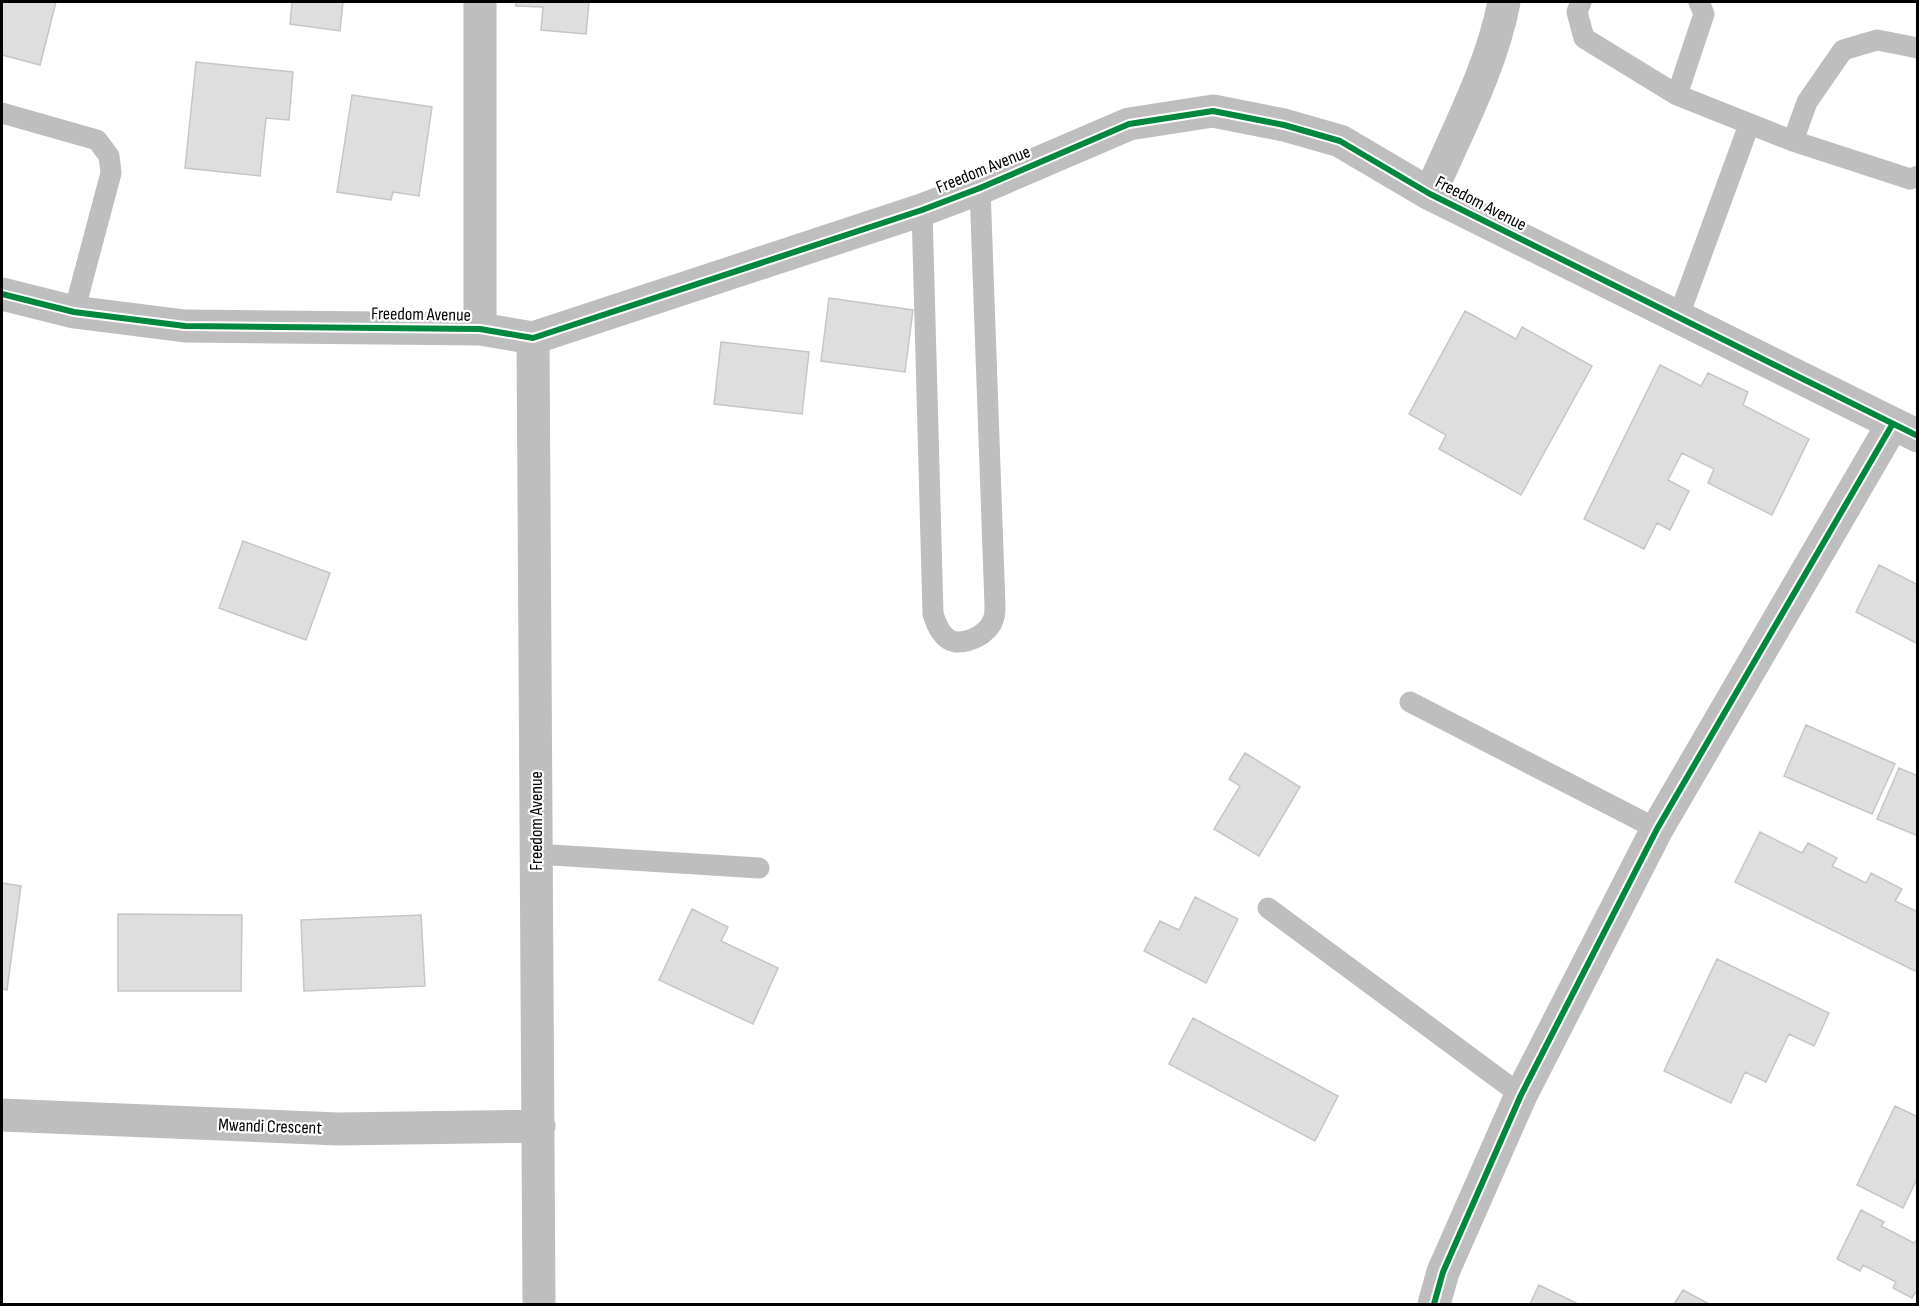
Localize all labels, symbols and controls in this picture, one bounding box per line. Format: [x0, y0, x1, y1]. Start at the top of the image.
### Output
street label: Freedom Avenue [933, 141, 1033, 198]
street label: Freedom Avenue [1432, 171, 1530, 235]
street label: Freedom Avenue [371, 303, 471, 326]
street label: Freedom Avenue [526, 771, 547, 871]
street label: Mwandi Crescent [218, 1114, 323, 1139]

